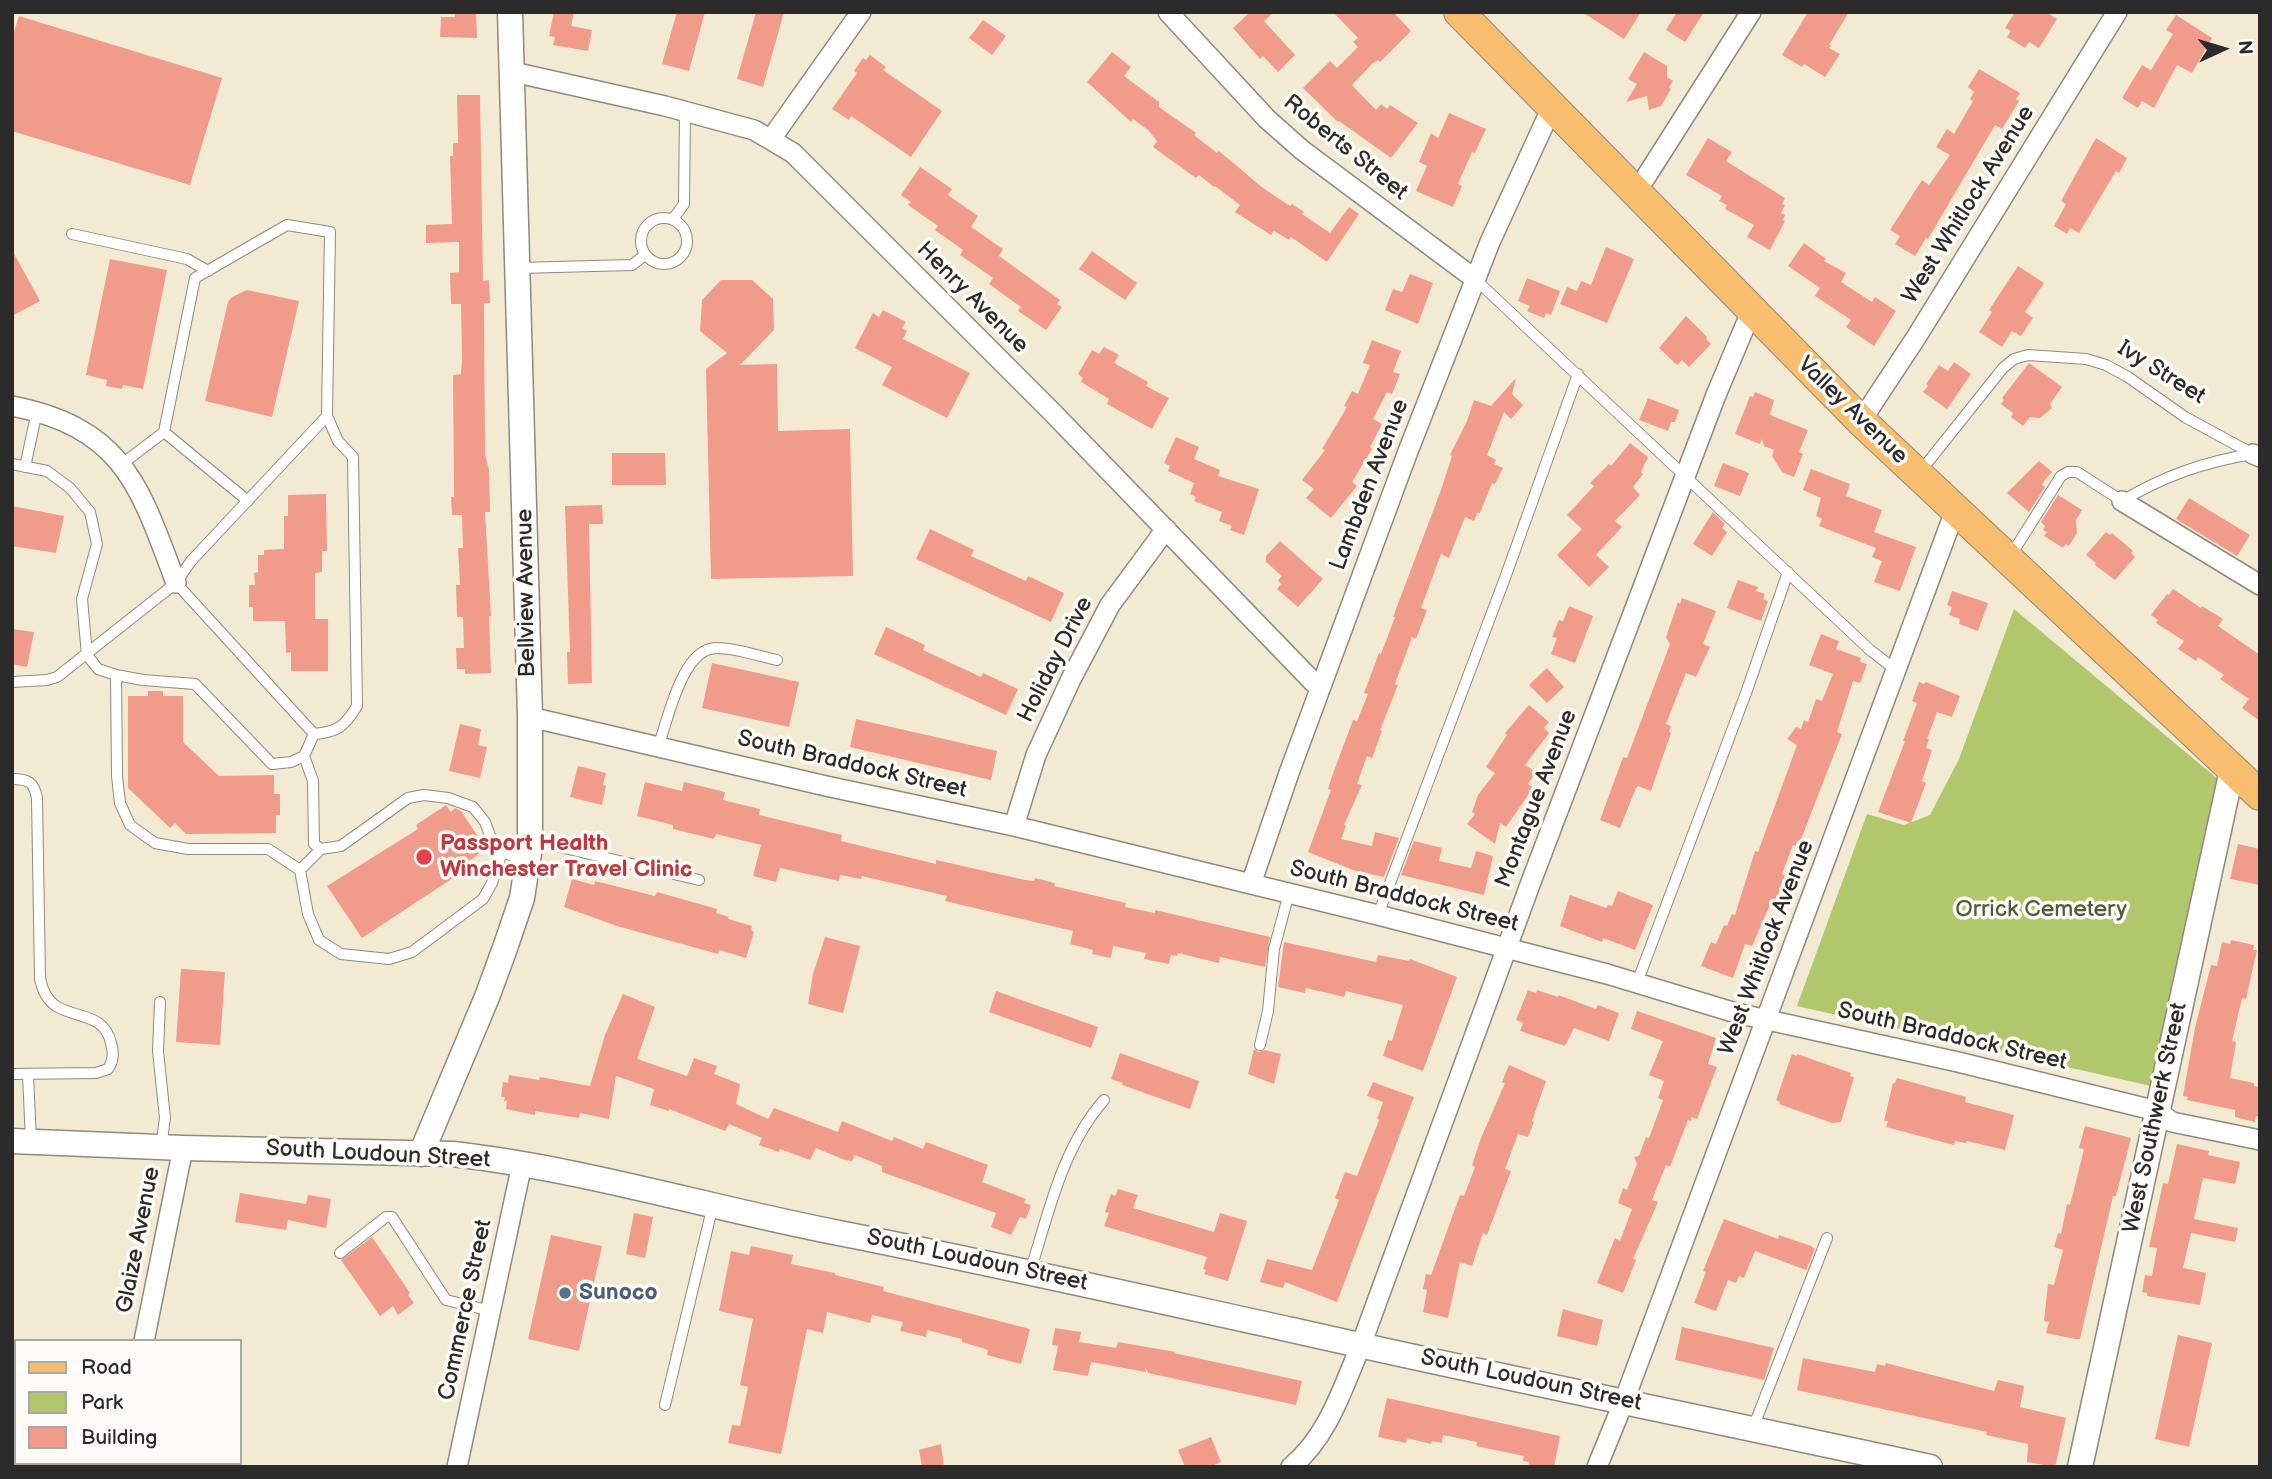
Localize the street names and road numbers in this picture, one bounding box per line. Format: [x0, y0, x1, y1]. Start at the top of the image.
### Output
street label: Roberts Street [1277, 89, 1413, 207]
street label: West Whitlock Avenue [1897, 101, 2041, 309]
street label: Henry Avenue [910, 236, 1034, 360]
street label: Ivy Street [2112, 335, 2210, 411]
street label: Valley Avenue [1791, 351, 1913, 471]
street label: Lambden Avenue [1325, 396, 1415, 574]
street label: Bellview Avenue [512, 509, 542, 677]
street label: Holiday Drive [1013, 593, 1099, 727]
street label: Montague Avenue [1490, 706, 1584, 892]
street label: South Braddock Street [735, 725, 969, 805]
street label: West Whitlock Avenue [1713, 837, 1821, 1059]
street label: South Braddock Street [1287, 855, 1521, 939]
street label: South Braddock Street [1835, 997, 2069, 1077]
street label: West Southwerk Street [2118, 1000, 2194, 1236]
street label: South Loudoun Street [265, 1135, 491, 1175]
street label: Glaize Avenue [111, 1165, 167, 1315]
street label: Commerce Street [433, 1217, 499, 1403]
street label: South Loudoun Street [864, 1224, 1090, 1298]
street label: South Loudoun Street [1418, 1344, 1644, 1418]

